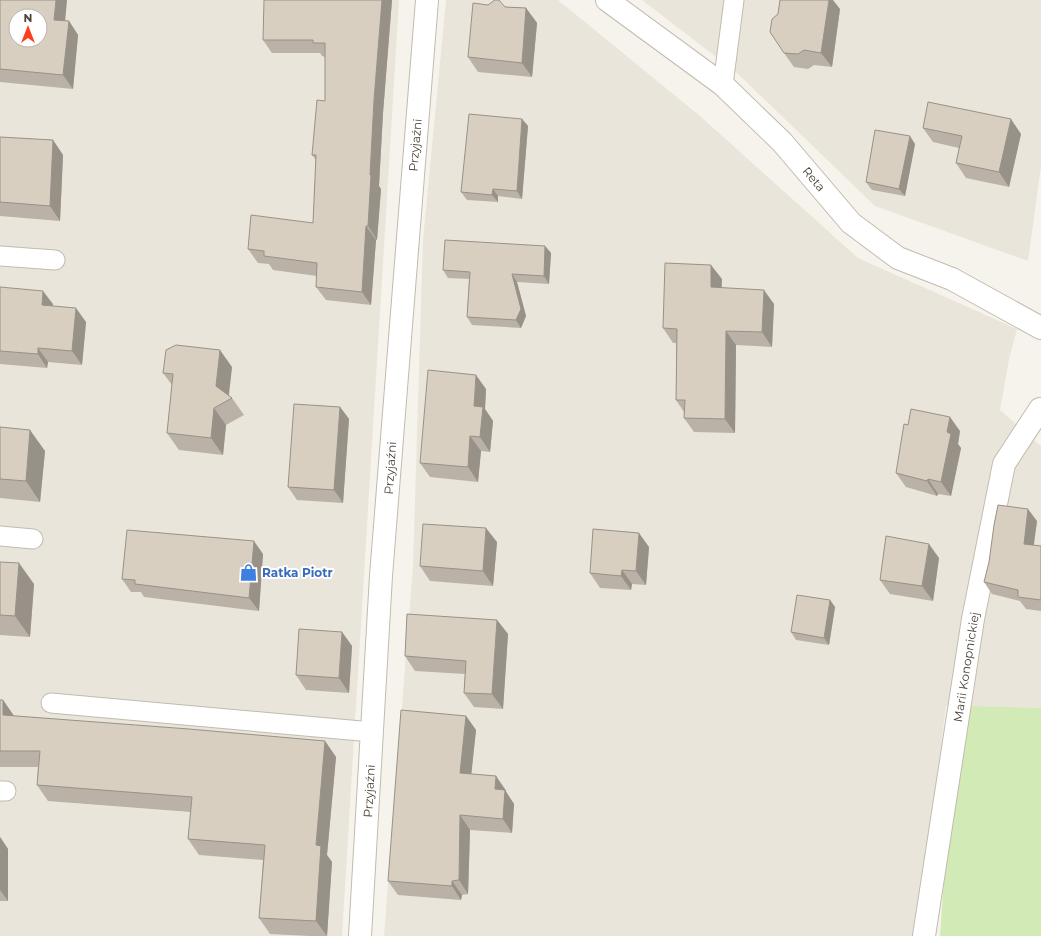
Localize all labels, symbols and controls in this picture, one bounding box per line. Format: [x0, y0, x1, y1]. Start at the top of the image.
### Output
north arrow [8, 8, 48, 48]
text: N [24, 11, 32, 25]
street label: Przyjaźni [405, 118, 425, 172]
street label: Reta [799, 164, 829, 194]
street label: Przyjaźni [381, 441, 399, 495]
shop icon: Ratka Piotr [239, 562, 259, 582]
place label: Ratka Piotr [262, 565, 333, 580]
street label: Marii Konopnickiej [950, 611, 982, 723]
street label: Przyjaźni [360, 764, 378, 818]

